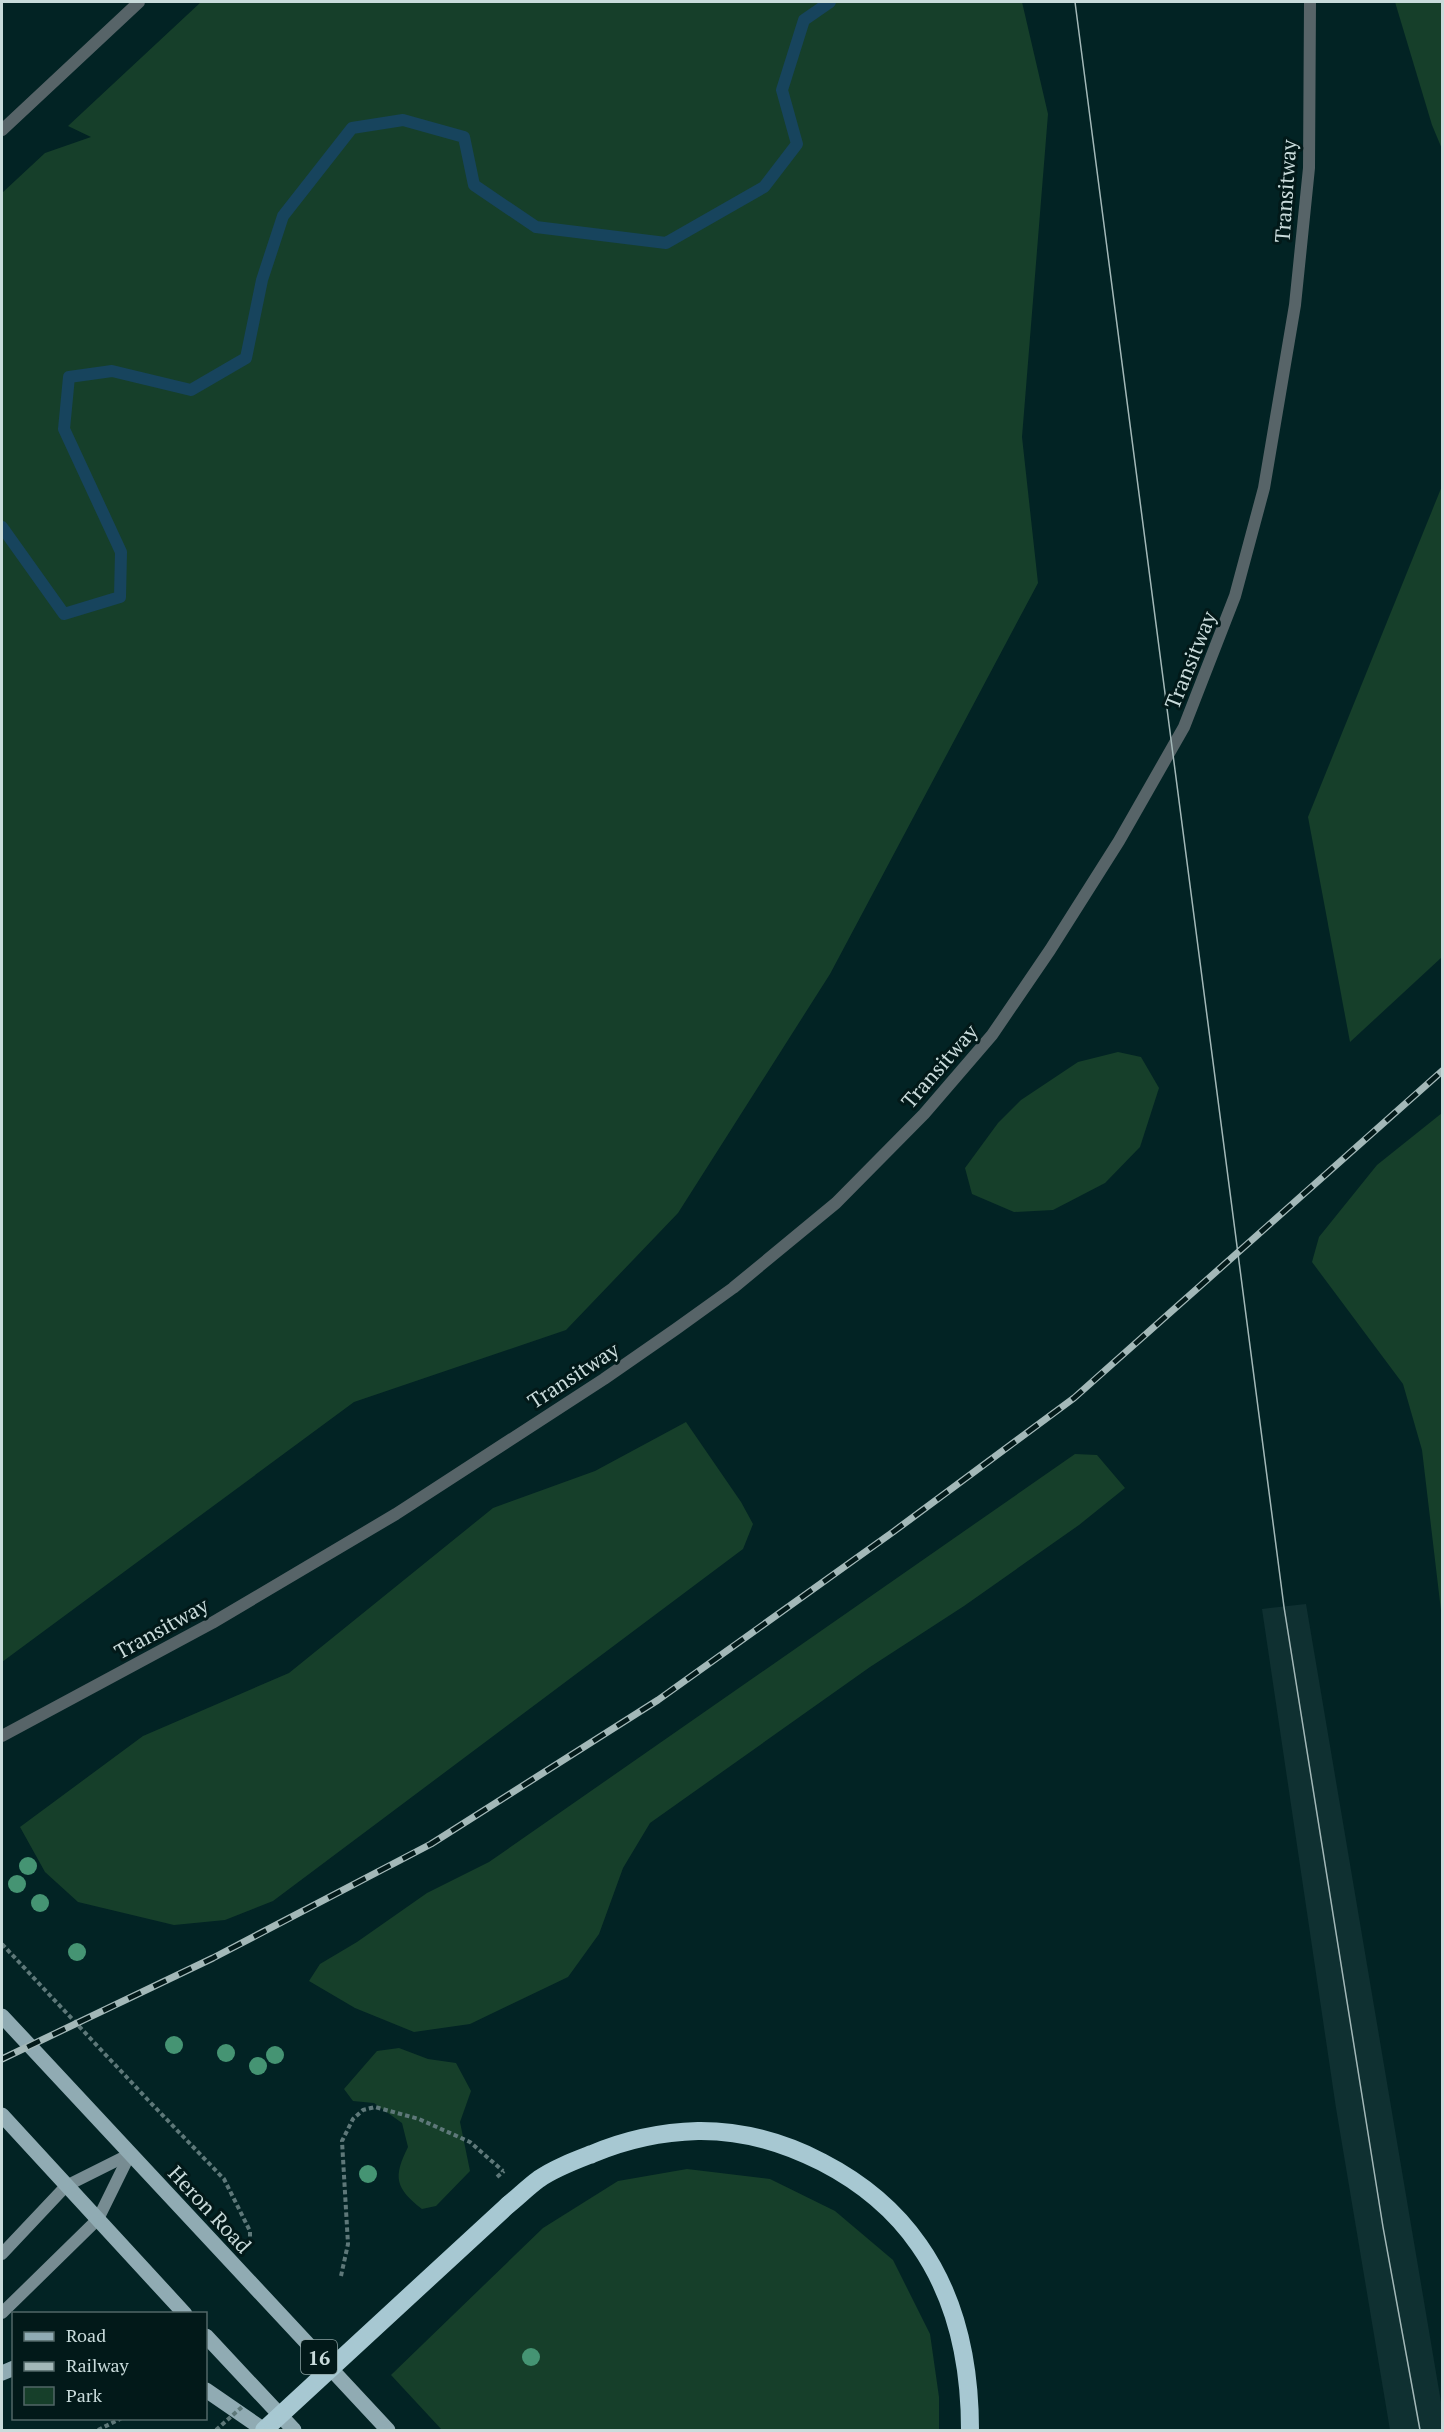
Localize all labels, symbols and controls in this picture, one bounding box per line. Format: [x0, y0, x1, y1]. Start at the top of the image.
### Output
street label: Transitway [1267, 138, 1303, 243]
street label: Transitway [1158, 607, 1222, 713]
street label: Transitway [895, 1018, 984, 1114]
street label: Transitway [522, 1335, 624, 1415]
street label: Transitway [109, 1591, 213, 1665]
street label: Heron Road [162, 2159, 258, 2259]
legend [12, 2312, 207, 2420]
text: Road [66, 2323, 106, 2347]
road number: 16 [301, 2340, 337, 2374]
text: Railway [66, 2353, 130, 2377]
text: Park [66, 2383, 103, 2407]

